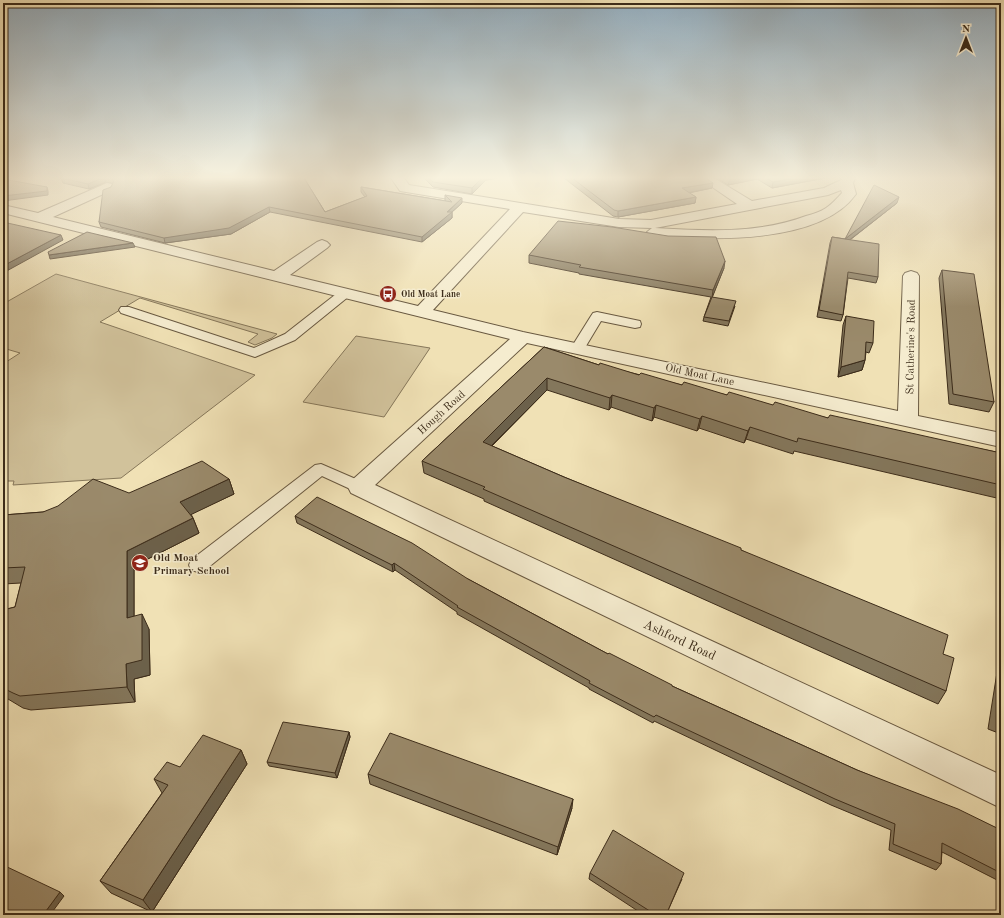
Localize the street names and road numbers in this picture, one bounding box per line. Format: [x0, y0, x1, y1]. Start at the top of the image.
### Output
street label: St Catherine's Road [905, 299, 918, 395]
street label: Old Moat Lane [664, 363, 735, 388]
street label: Hough Road [416, 389, 468, 437]
street label: Ashford Road [641, 618, 718, 663]

